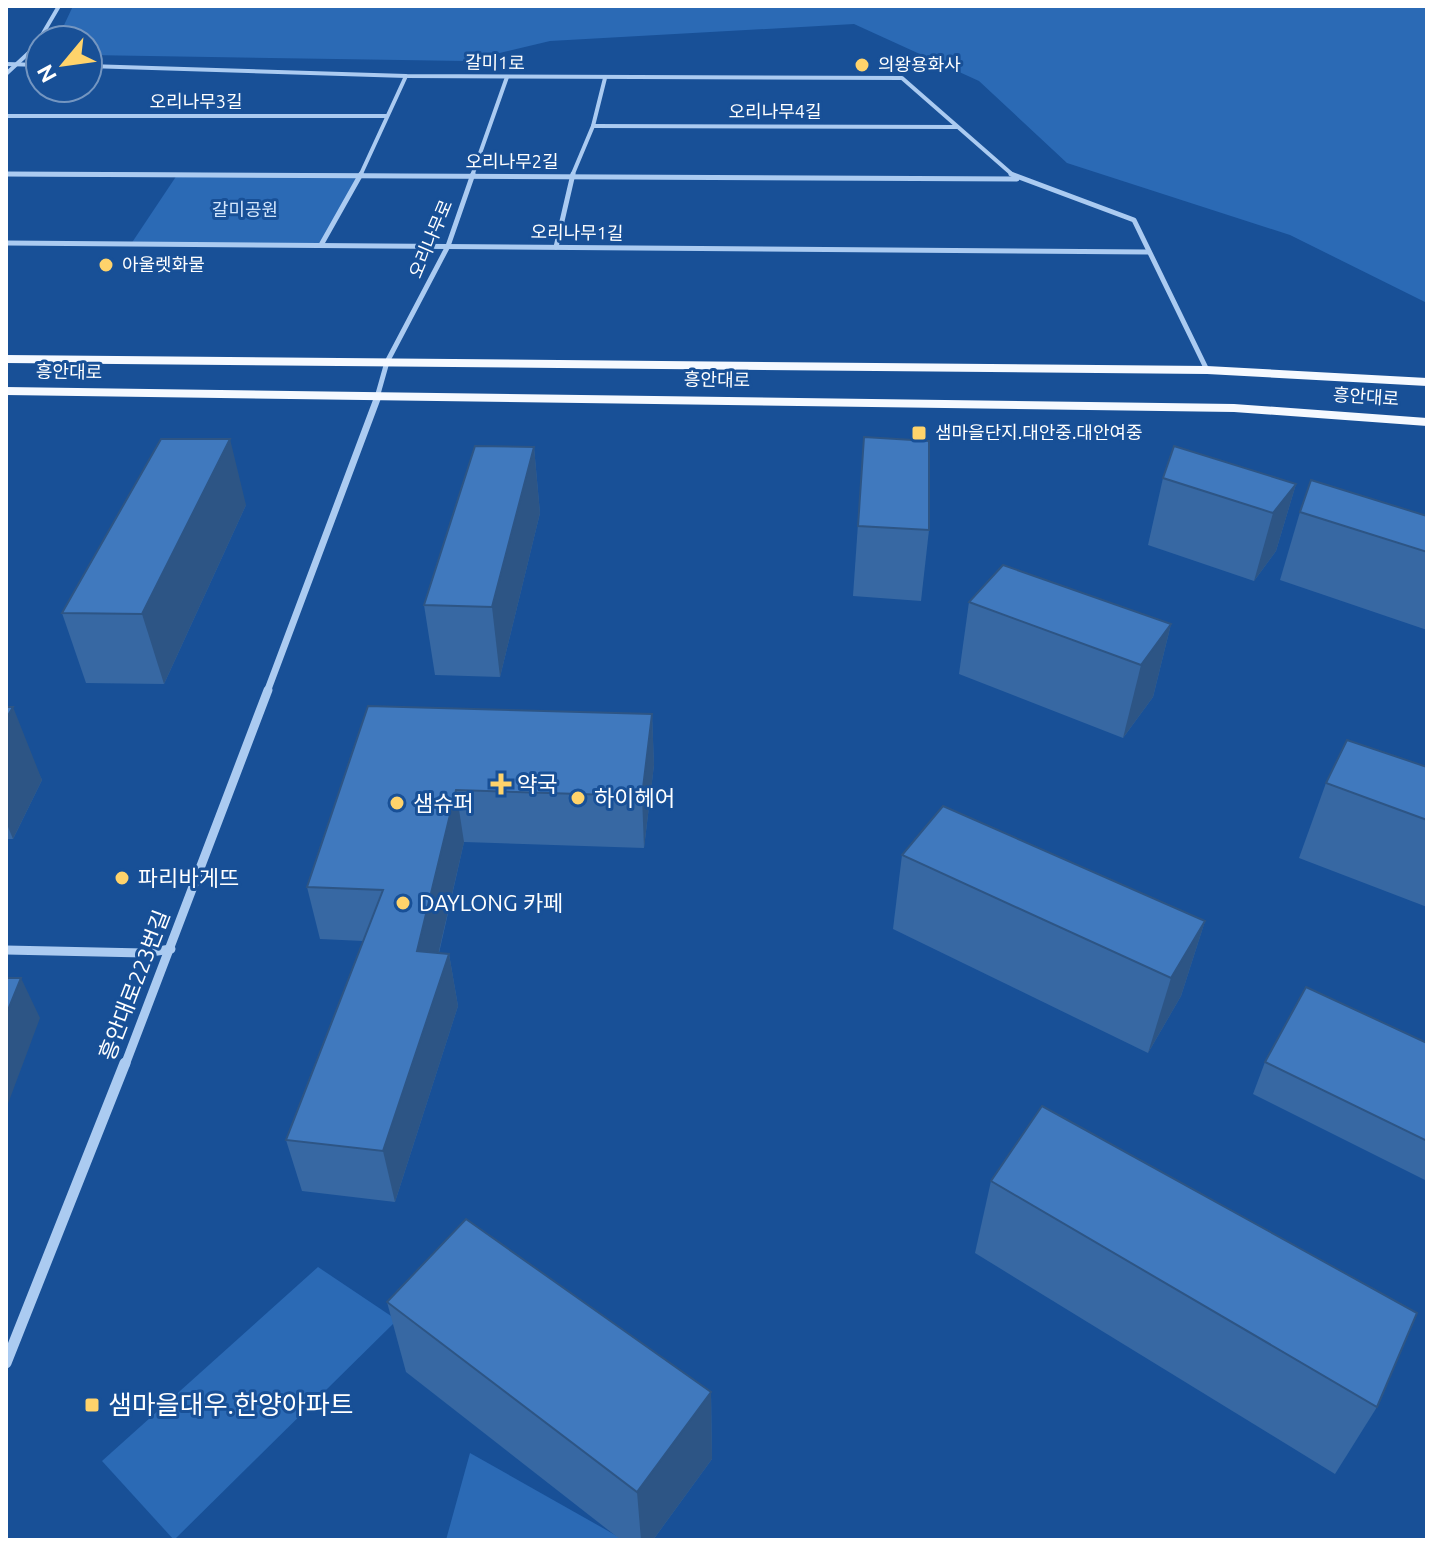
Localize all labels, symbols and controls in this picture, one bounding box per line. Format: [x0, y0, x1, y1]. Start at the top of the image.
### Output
north arrow [24, 24, 104, 104]
street label: 갈미1로 [465, 51, 525, 73]
place label: 의왕용화사 [878, 54, 961, 74]
marker: 의왕용화사 [853, 56, 871, 74]
text: N [31, 61, 61, 87]
street label: 오리나무3길 [150, 91, 242, 111]
street label: 오리나무4길 [729, 101, 821, 121]
street label: 오리나무2길 [466, 151, 558, 171]
street label: 오리나무로 [405, 197, 455, 281]
park label: 갈미공원 [212, 199, 278, 219]
street label: 오리나무1길 [530, 221, 624, 243]
place label: 아울렛화물 [122, 254, 205, 274]
marker: 아울렛화물 [97, 256, 115, 274]
street label: 흥안대로 [36, 360, 102, 382]
street label: 흥안대로 [684, 368, 750, 390]
street label: 흥안대로 [1332, 384, 1400, 408]
place label: 샘마을단지.대안중.대안여중 [935, 422, 1143, 442]
marker: 샘마을단지.대안중.대안여중 [910, 424, 928, 442]
place label: 약국 [517, 771, 557, 796]
marker: 약국 [492, 775, 510, 793]
place label: 하이헤어 [594, 785, 675, 810]
marker: 하이헤어 [569, 789, 587, 807]
place label: 샘슈퍼 [413, 790, 474, 815]
marker: 샘슈퍼 [388, 794, 406, 812]
place label: 파리바게뜨 [138, 865, 239, 890]
marker: 파리바게뜨 [113, 869, 131, 887]
place label: DAYLONG 카페 [419, 890, 563, 915]
marker: DAYLONG 카페 [394, 894, 412, 912]
street label: 흥안대로223번길 [93, 906, 174, 1063]
place label: 샘마을대우.한양아파트 [108, 1390, 354, 1419]
marker: 샘마을대우.한양아파트 [83, 1396, 101, 1414]

